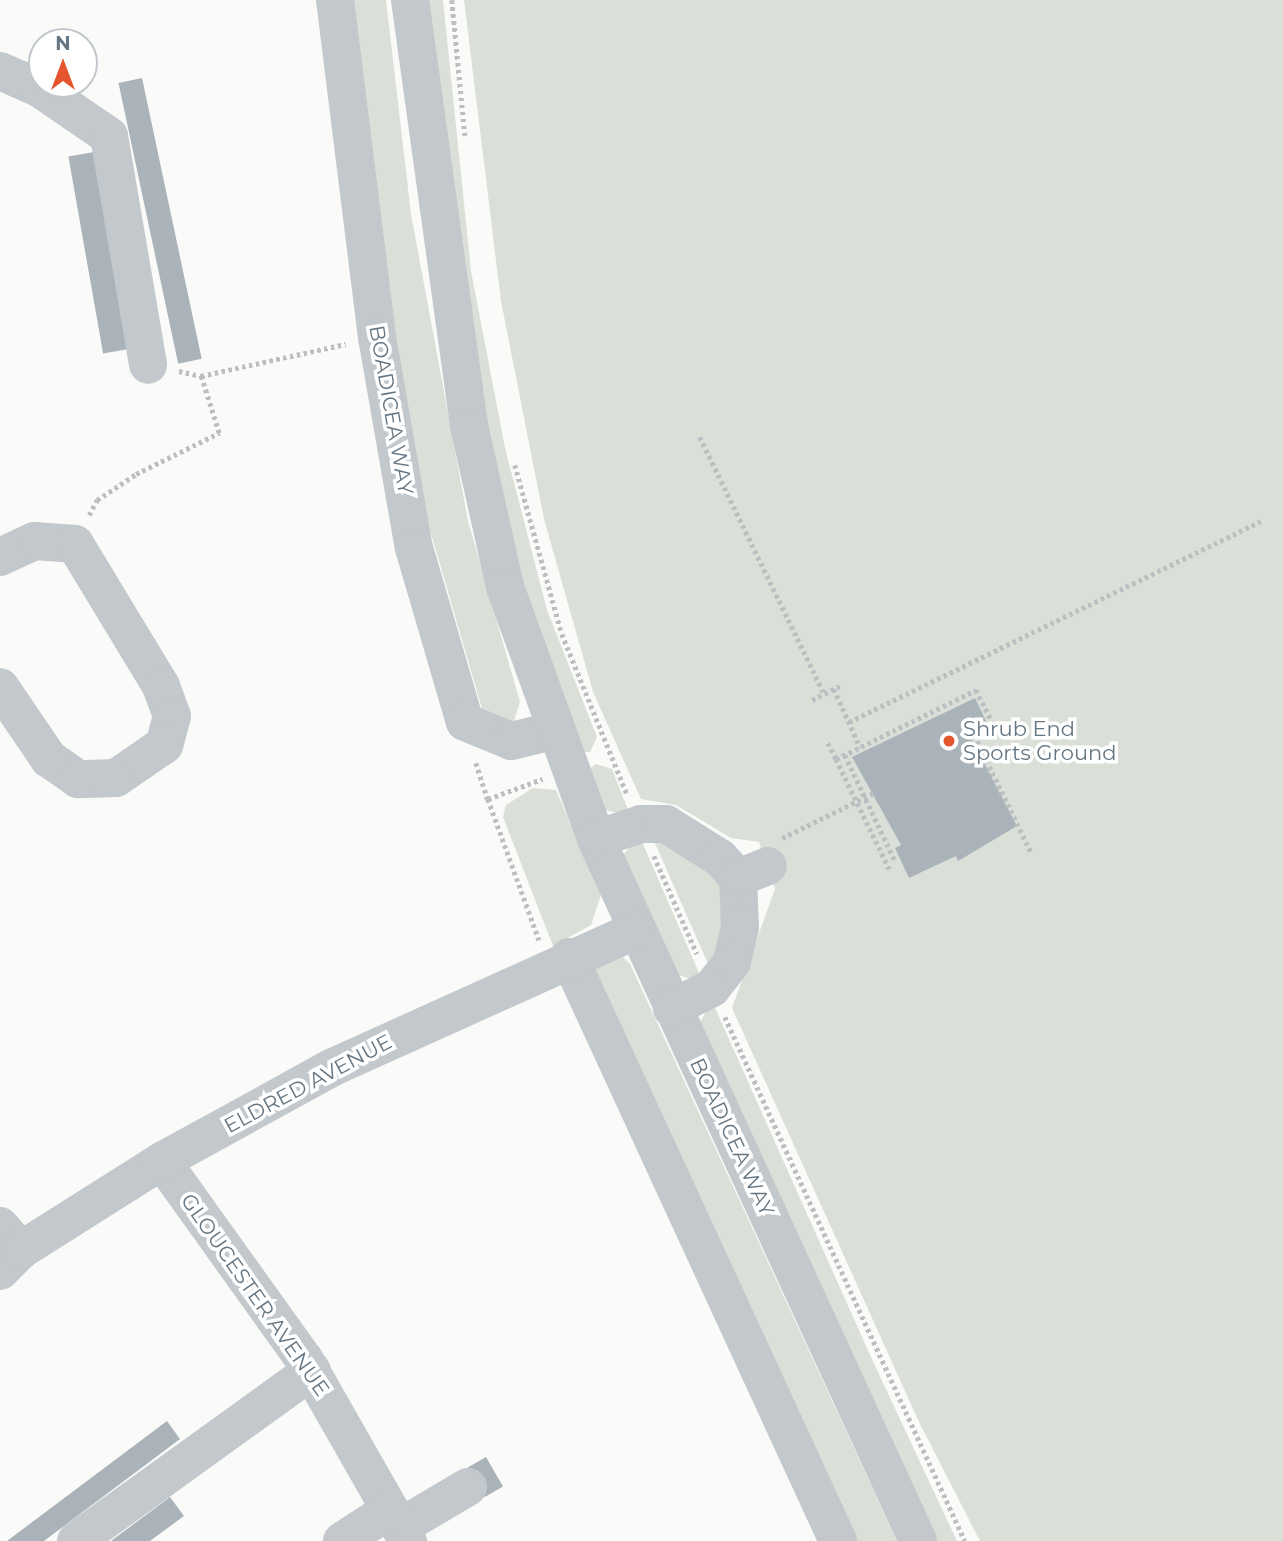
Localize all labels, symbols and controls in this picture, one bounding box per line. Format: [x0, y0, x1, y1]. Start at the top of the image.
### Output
north arrow [28, 28, 98, 98]
text: N [55, 32, 71, 55]
street label: BOADICEA WAY [364, 323, 418, 497]
place label: Shrub End Sports Ground [963, 716, 1116, 766]
marker: Shrub End Sports Ground [941, 733, 957, 749]
street label: ELDRED AVENUE [220, 1029, 396, 1139]
street label: BOADICEA WAY [684, 1054, 780, 1220]
street label: GLOUCESTER AVENUE [175, 1189, 335, 1401]

